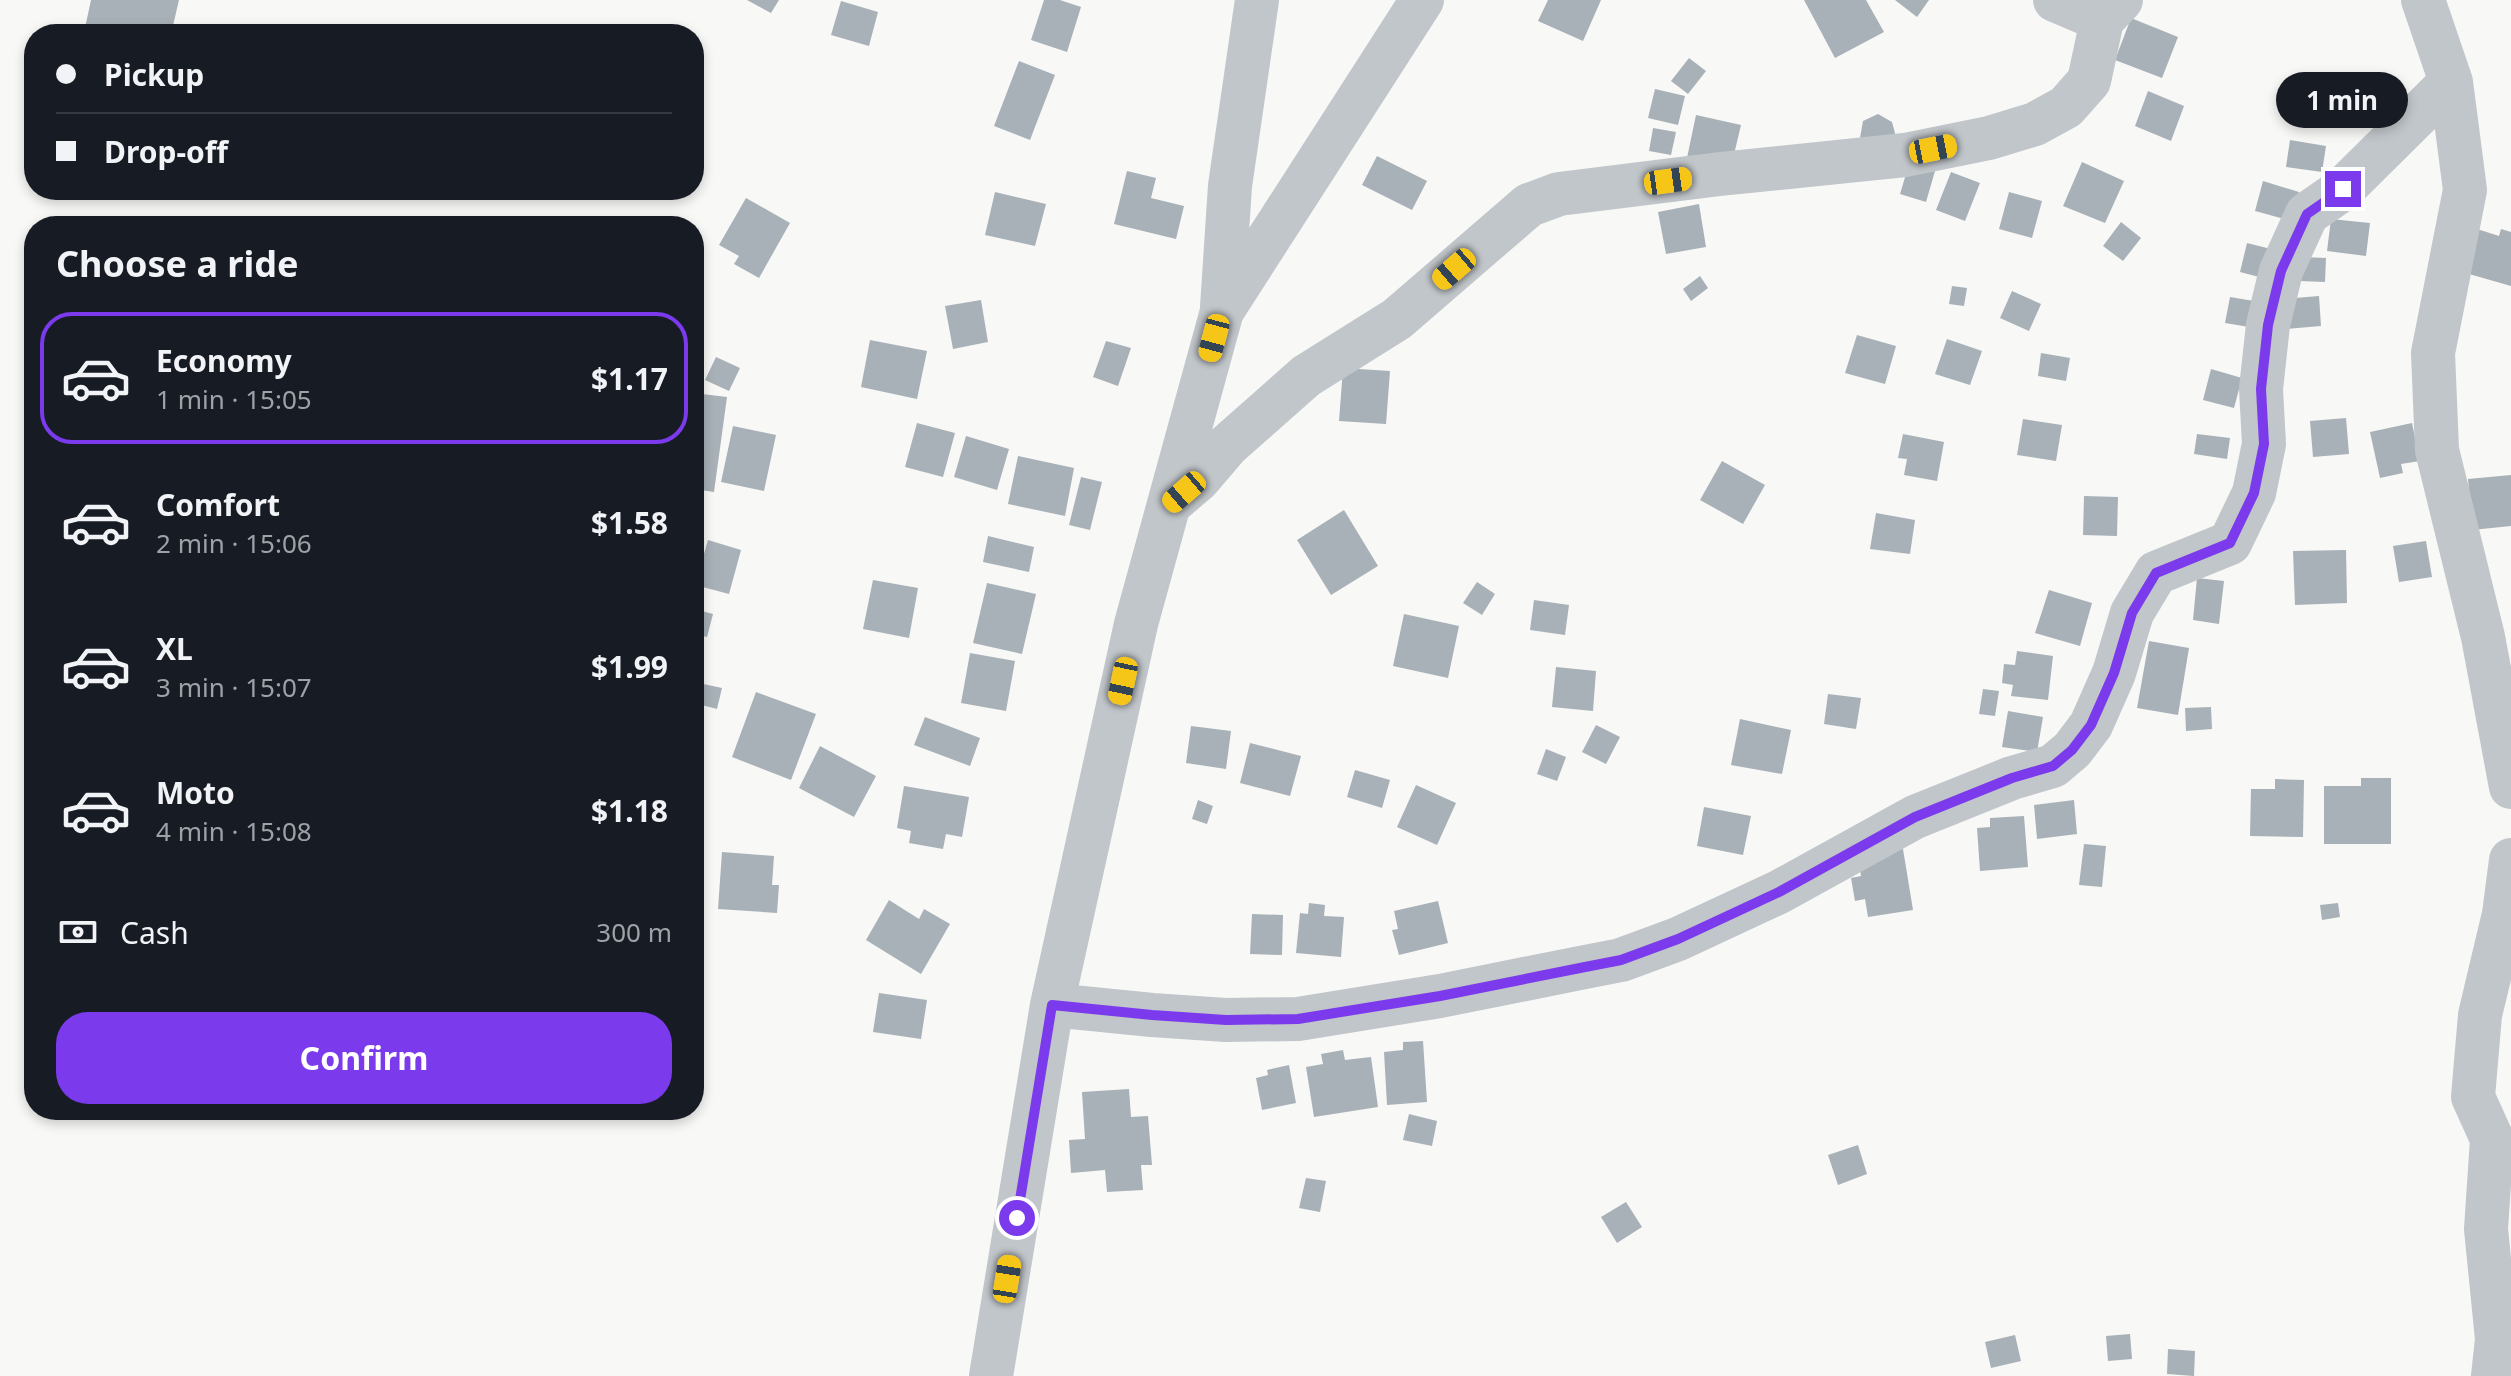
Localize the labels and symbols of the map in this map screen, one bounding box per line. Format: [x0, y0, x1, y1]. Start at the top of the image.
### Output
callout: 1 min [2277, 73, 2409, 129]
car [1907, 133, 1959, 165]
car [1643, 166, 1693, 196]
route end [2325, 171, 2361, 207]
car [1428, 244, 1480, 294]
car [1196, 312, 1232, 364]
car [1158, 467, 1210, 517]
car [1106, 655, 1140, 707]
route start [999, 1200, 1035, 1236]
car [991, 1253, 1023, 1305]

